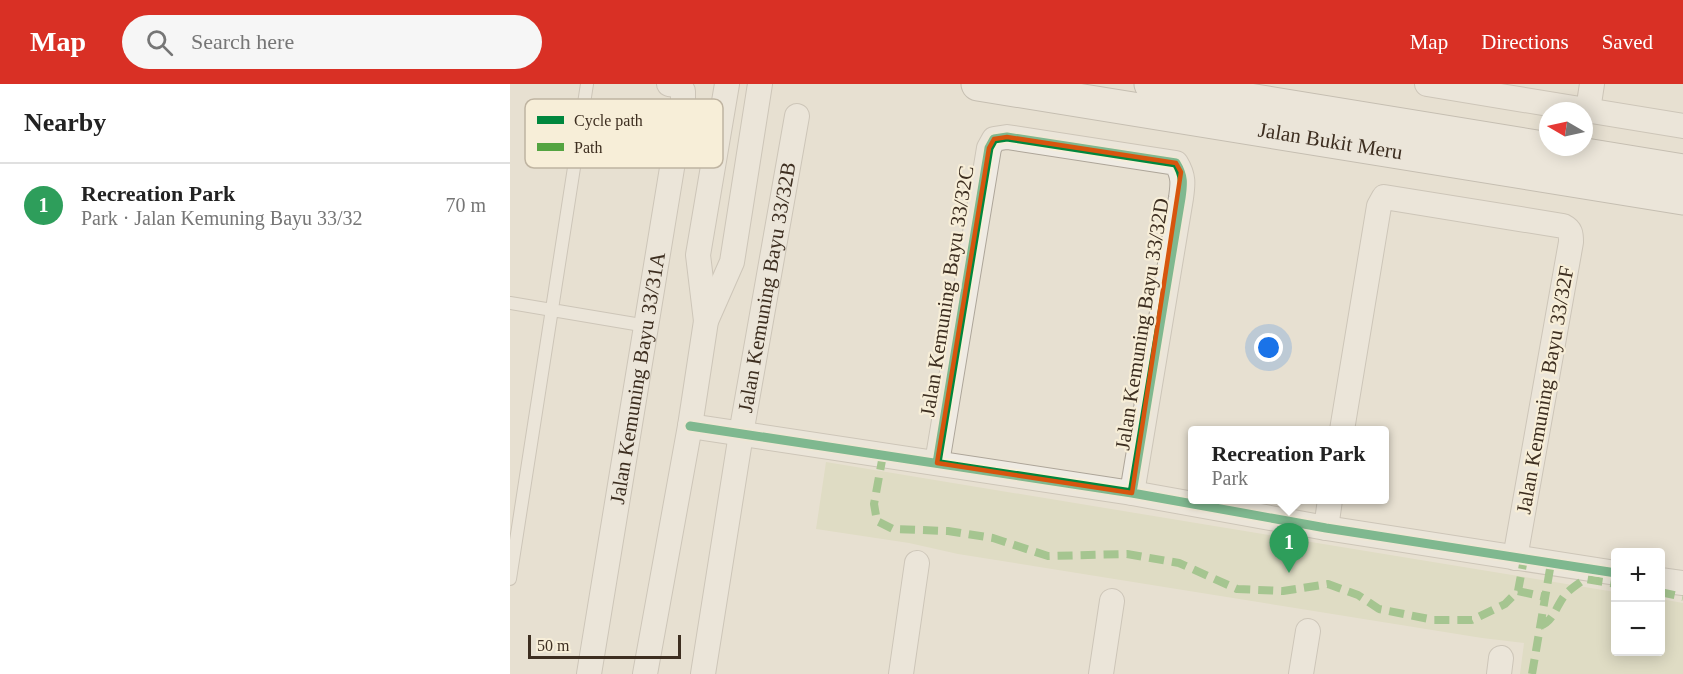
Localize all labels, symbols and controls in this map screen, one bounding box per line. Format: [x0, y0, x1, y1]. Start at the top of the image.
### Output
search box [122, 15, 542, 69]
text: Map [30, 26, 86, 57]
icon: search [143, 26, 176, 59]
text: Search here [191, 29, 294, 54]
text: Map [1410, 30, 1448, 54]
text: Directions [1481, 30, 1569, 54]
text: Saved [1602, 30, 1653, 54]
legend [525, 99, 723, 168]
north arrow [1539, 102, 1593, 156]
text: Nearby [24, 108, 106, 137]
text: Cycle path [574, 112, 643, 130]
street label: Jalan Bukit Meru [1256, 117, 1405, 165]
text: Path [574, 139, 602, 156]
street label: Jalan Kemuning Bayu 33/32B [733, 160, 801, 414]
street label: Jalan Kemuning Bayu 33/32C [915, 164, 979, 418]
text: Recreation Park [81, 181, 235, 206]
text: 1 [39, 194, 49, 216]
text: 70 m [445, 194, 486, 216]
street label: Jalan Kemuning Bayu 33/32D [1110, 196, 1174, 452]
text: Park · Jalan Kemuning Bayu 33/32 [81, 207, 363, 229]
street label: Jalan Kemuning Bayu 33/31A [605, 249, 670, 506]
street label: Jalan Kemuning Bayu 33/32F [1511, 264, 1579, 516]
your location [1254, 333, 1283, 362]
popup [1188, 426, 1389, 504]
text: Recreation Park [1211, 441, 1366, 466]
text: Park [1211, 467, 1248, 489]
pin: 1 [1270, 524, 1308, 573]
map controls [1611, 548, 1665, 656]
button: + [1611, 548, 1665, 602]
button: − [1611, 602, 1665, 656]
scale bar [528, 632, 681, 660]
text: 50 m [537, 637, 569, 654]

